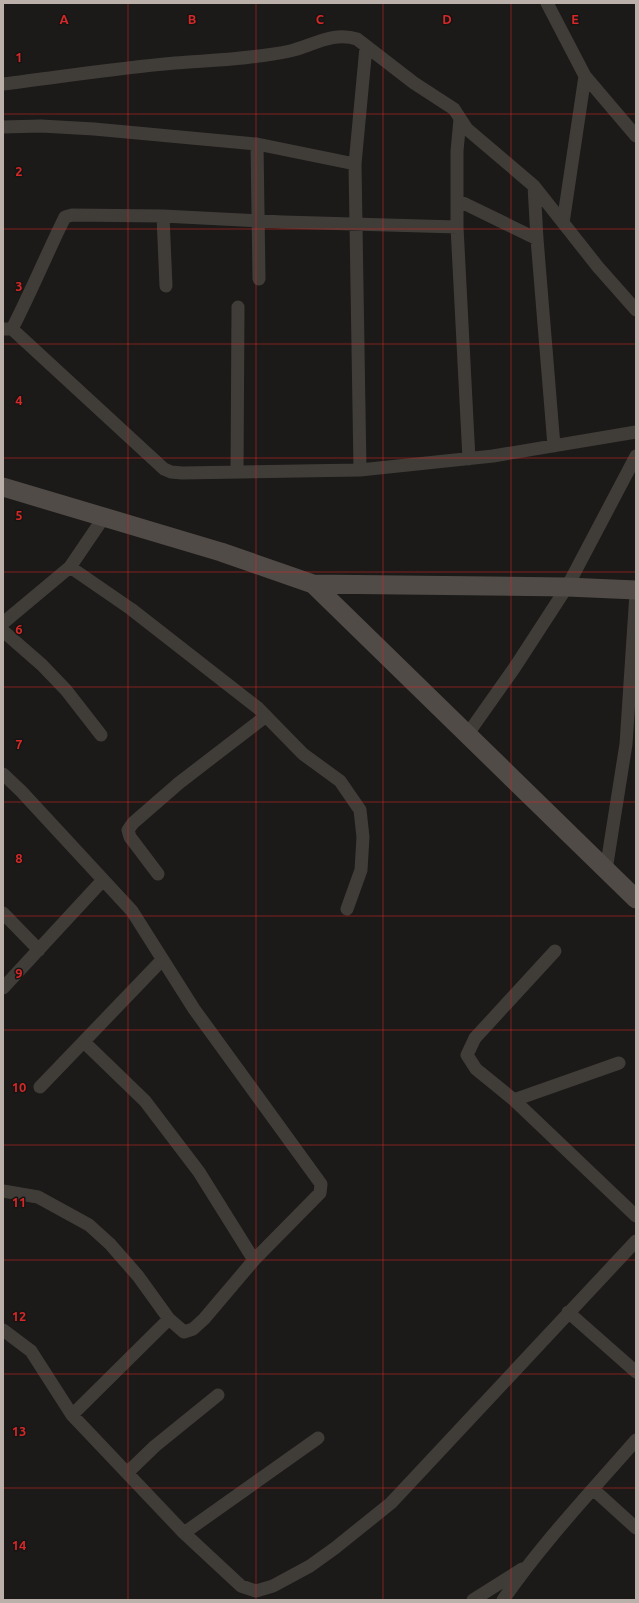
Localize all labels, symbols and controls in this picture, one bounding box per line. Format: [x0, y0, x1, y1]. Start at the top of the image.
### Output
text: A [59, 12, 69, 26]
text: B [188, 12, 197, 26]
text: C [316, 12, 325, 26]
text: D [442, 12, 452, 26]
text: E [571, 12, 579, 26]
text: 1 [15, 50, 23, 64]
text: 2 [15, 164, 23, 178]
text: 3 [15, 279, 23, 293]
text: 4 [15, 393, 23, 407]
text: 5 [15, 508, 23, 522]
text: 6 [15, 622, 23, 636]
text: 7 [15, 737, 23, 751]
text: 8 [15, 851, 23, 865]
text: 9 [15, 966, 23, 980]
text: 10 [12, 1080, 26, 1094]
text: 11 [12, 1195, 26, 1209]
text: 12 [12, 1309, 26, 1323]
text: 13 [12, 1424, 26, 1438]
text: 14 [12, 1538, 26, 1552]

